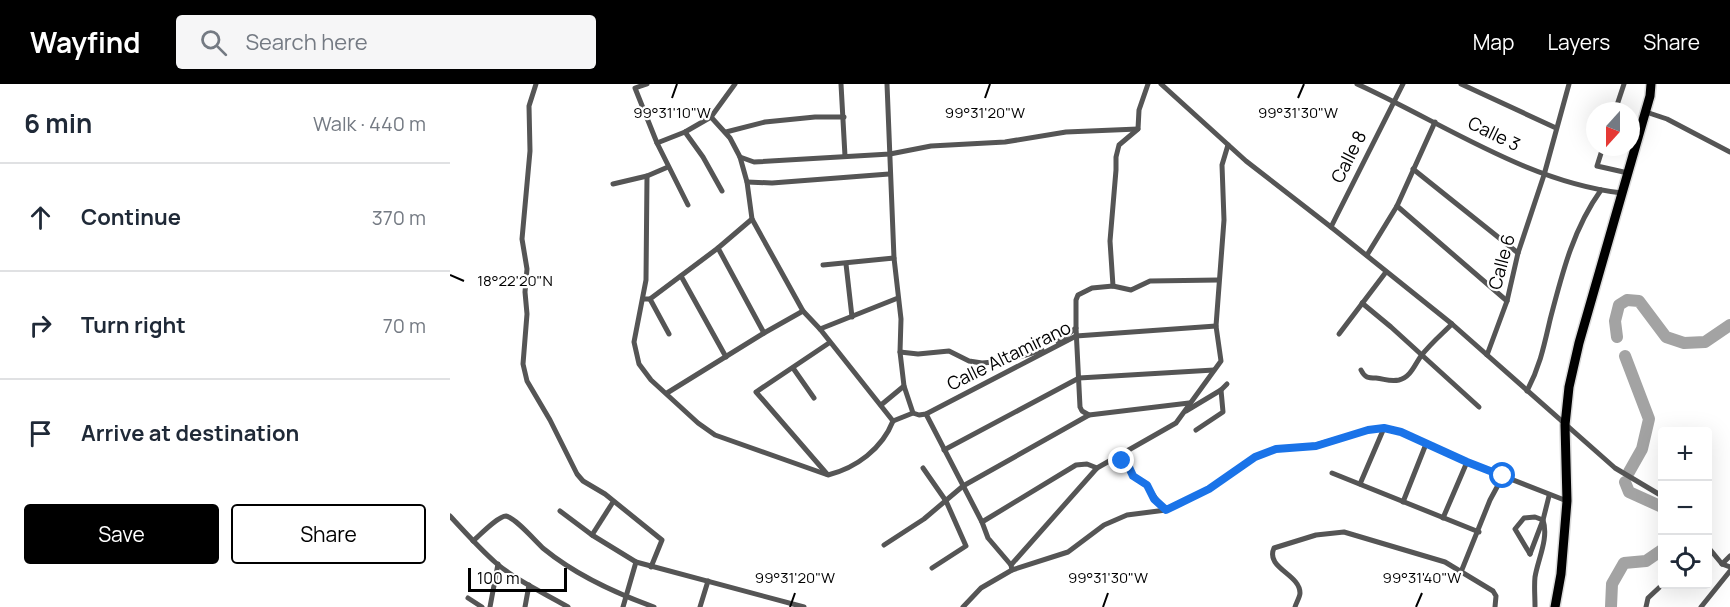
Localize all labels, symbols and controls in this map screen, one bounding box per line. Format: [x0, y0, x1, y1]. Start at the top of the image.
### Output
search box [176, 15, 596, 69]
text: Wayfind [30, 23, 140, 61]
icon: search [197, 26, 230, 59]
text: Search here [245, 27, 368, 57]
text: Map [1473, 28, 1514, 56]
text: Layers [1547, 28, 1610, 56]
text: Share [1643, 28, 1700, 56]
text: 99°31'10"W [633, 102, 711, 123]
text: 99°31'20"W [945, 102, 1025, 123]
text: 99°31'30"W [1258, 102, 1338, 123]
north arrow [1586, 102, 1640, 156]
text: 6 min [24, 105, 92, 141]
text: Walk · 440 m [313, 110, 426, 137]
street label: Calle 3 [1464, 110, 1525, 156]
street label: Calle 8 [1325, 126, 1371, 187]
icon: ahead [24, 201, 57, 234]
text: Continue [81, 202, 181, 232]
text: 370 m [372, 204, 426, 231]
street label: Calle 6 [1482, 231, 1520, 292]
text: 18°22'20"N [477, 270, 553, 291]
icon: right [24, 309, 57, 342]
text: Turn right [81, 310, 186, 340]
text: 70 m [383, 312, 426, 339]
street label: Calle Altamirano [943, 315, 1075, 396]
icon: arrive [24, 417, 57, 450]
text: Arrive at destination [81, 418, 299, 448]
map controls [1658, 427, 1712, 589]
button: + [1658, 427, 1712, 481]
route end [1108, 447, 1134, 473]
route start [1489, 462, 1515, 488]
button: − [1658, 481, 1712, 535]
button: Save [24, 504, 219, 564]
button: Share [231, 504, 426, 564]
button: locate [1658, 535, 1712, 589]
scale bar [468, 565, 567, 592]
text: 100 m [477, 567, 520, 589]
text: 99°31'20"W [755, 567, 835, 588]
text: 99°31'30"W [1068, 567, 1148, 588]
text: 99°31'40"W [1383, 567, 1461, 588]

